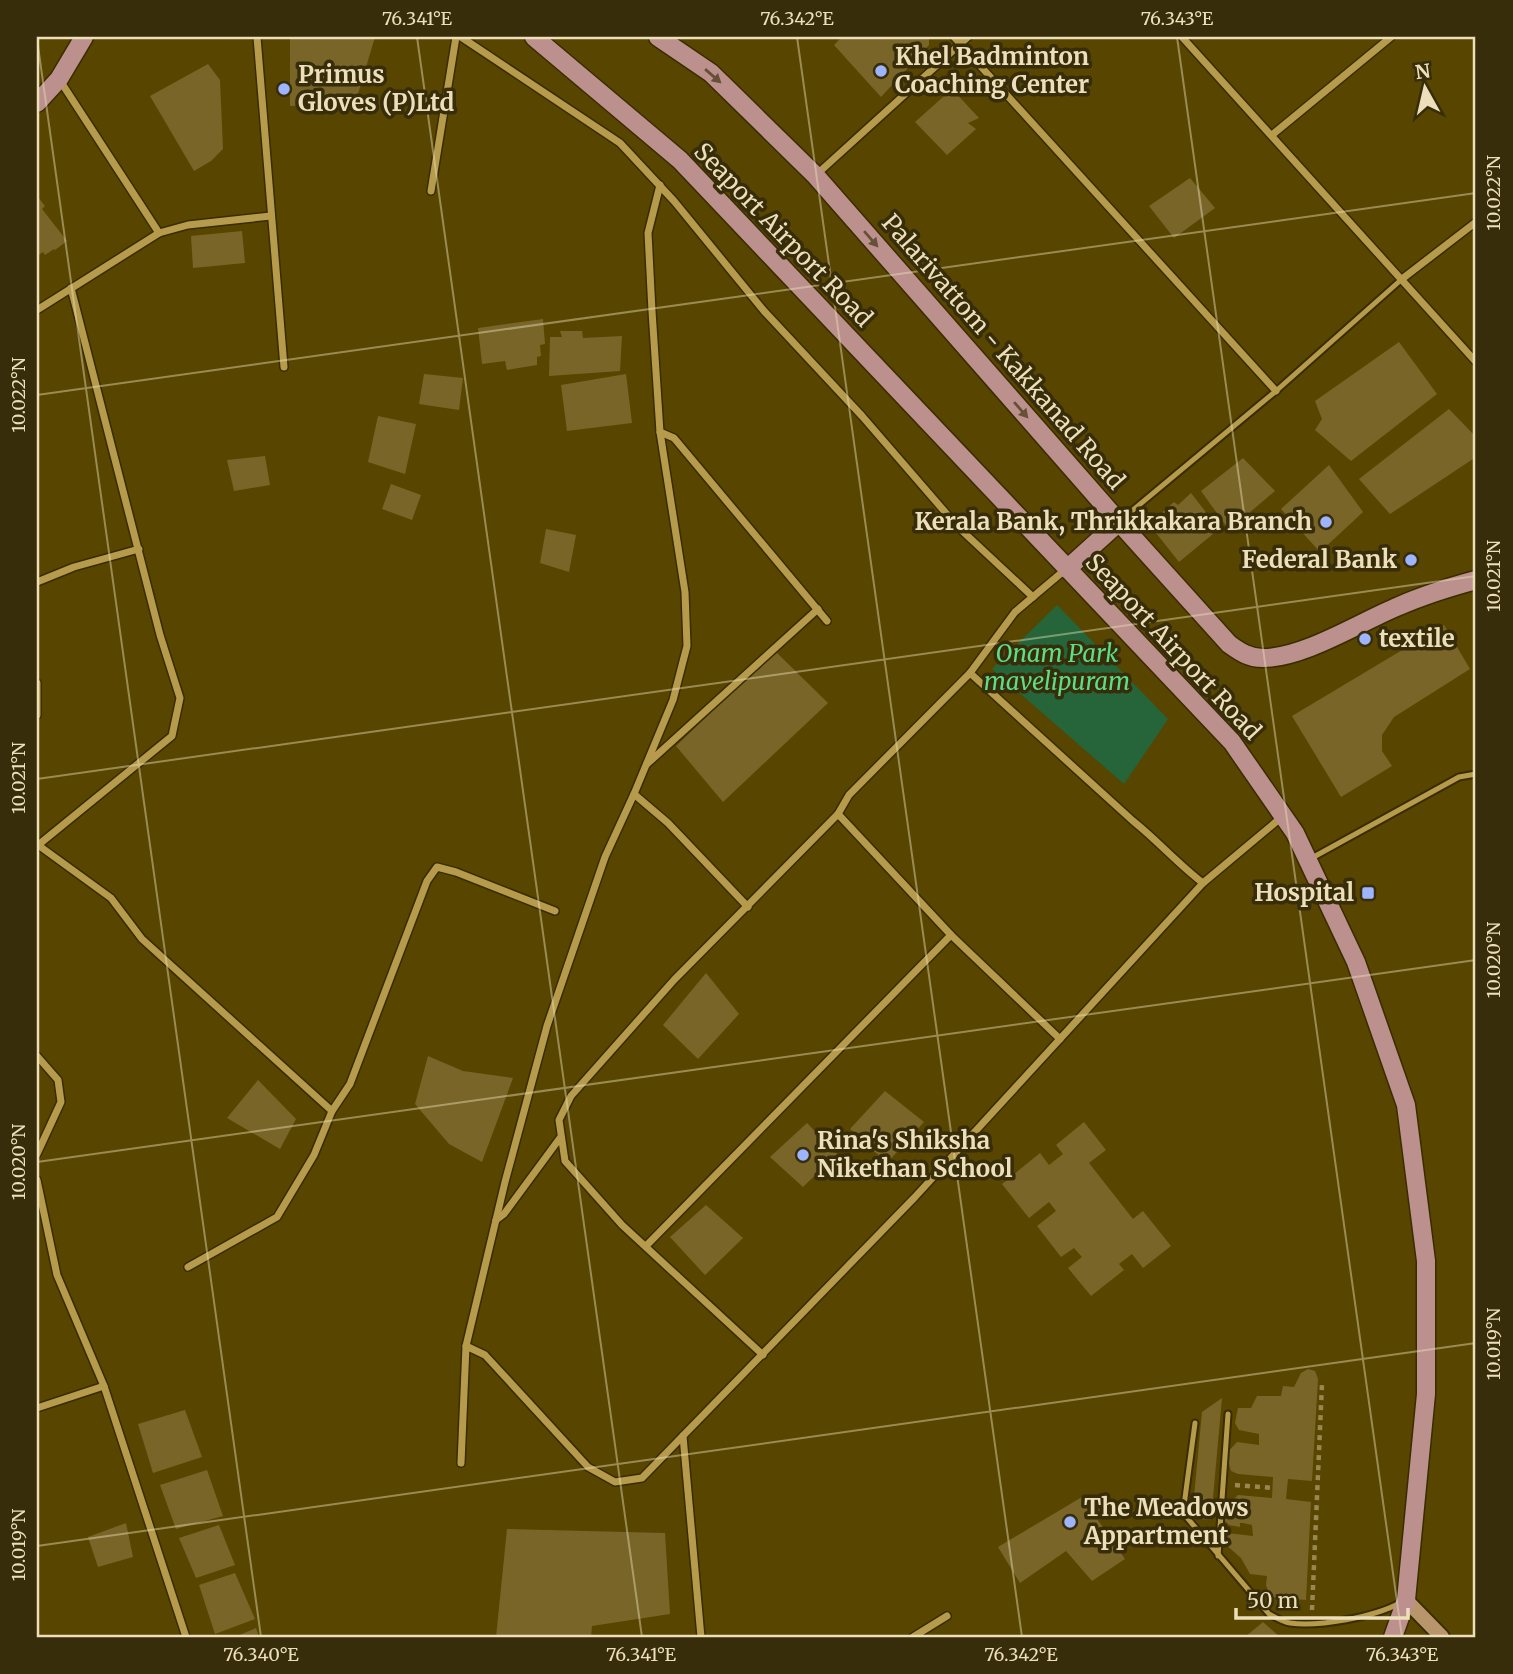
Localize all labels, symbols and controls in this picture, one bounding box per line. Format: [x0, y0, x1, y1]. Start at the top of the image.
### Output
text: 76.341°E [382, 7, 453, 30]
text: 76.342°E [760, 7, 834, 30]
text: 76.343°E [1141, 7, 1214, 30]
place label: Khel Badminton Coaching Center [895, 41, 1089, 100]
north arrow [1390, 52, 1460, 122]
text: N [1414, 58, 1432, 84]
place label: Primus Gloves (P)Ltd [298, 59, 454, 118]
marker: Khel Badminton Coaching Center [873, 63, 889, 79]
one-way arrow [705, 68, 722, 83]
marker: Primus Gloves (P)Ltd [276, 81, 292, 97]
street label: Seaport Airport Road [687, 136, 879, 333]
text: 10.022°N [1482, 155, 1505, 231]
street label: Palarivattom - Kakkanad Road [875, 208, 1131, 496]
one-way arrow [863, 230, 879, 247]
text: 10.022°N [7, 357, 30, 433]
one-way arrow [1013, 402, 1028, 419]
place label: Kerala Bank, Thrikkakara Branch [914, 506, 1312, 537]
marker: Kerala Bank, Thrikkakara Branch [1318, 514, 1334, 530]
text: 10.021°N [1482, 540, 1505, 612]
place label: Federal Bank [1242, 544, 1397, 575]
street label: Seaport Airport Road [1079, 547, 1268, 746]
marker: Federal Bank [1403, 552, 1419, 568]
place label: textile [1379, 623, 1455, 654]
marker: textile [1357, 631, 1373, 647]
park label: Onam Park mavelipuram [984, 638, 1130, 697]
text: 10.021°N [7, 742, 30, 814]
place label: Hospital [1254, 877, 1354, 908]
marker: Hospital [1360, 885, 1376, 901]
text: 10.020°N [1482, 922, 1505, 998]
text: 10.020°N [7, 1124, 30, 1200]
place label: Rina's Shiksha Nikethan School [817, 1125, 1013, 1184]
marker: Rina's Shiksha Nikethan School [795, 1147, 811, 1163]
text: 10.019°N [1482, 1308, 1505, 1380]
place label: The Meadows Appartment [1083, 1492, 1249, 1551]
text: 10.019°N [7, 1509, 30, 1581]
marker: The Meadows Appartment [1062, 1514, 1078, 1530]
scale bar [1236, 1576, 1408, 1620]
text: 50 m [1247, 1587, 1298, 1614]
text: 76.340°E [223, 1643, 299, 1666]
text: 76.341°E [606, 1643, 677, 1666]
text: 76.342°E [984, 1643, 1058, 1666]
text: 76.343°E [1366, 1643, 1439, 1666]

